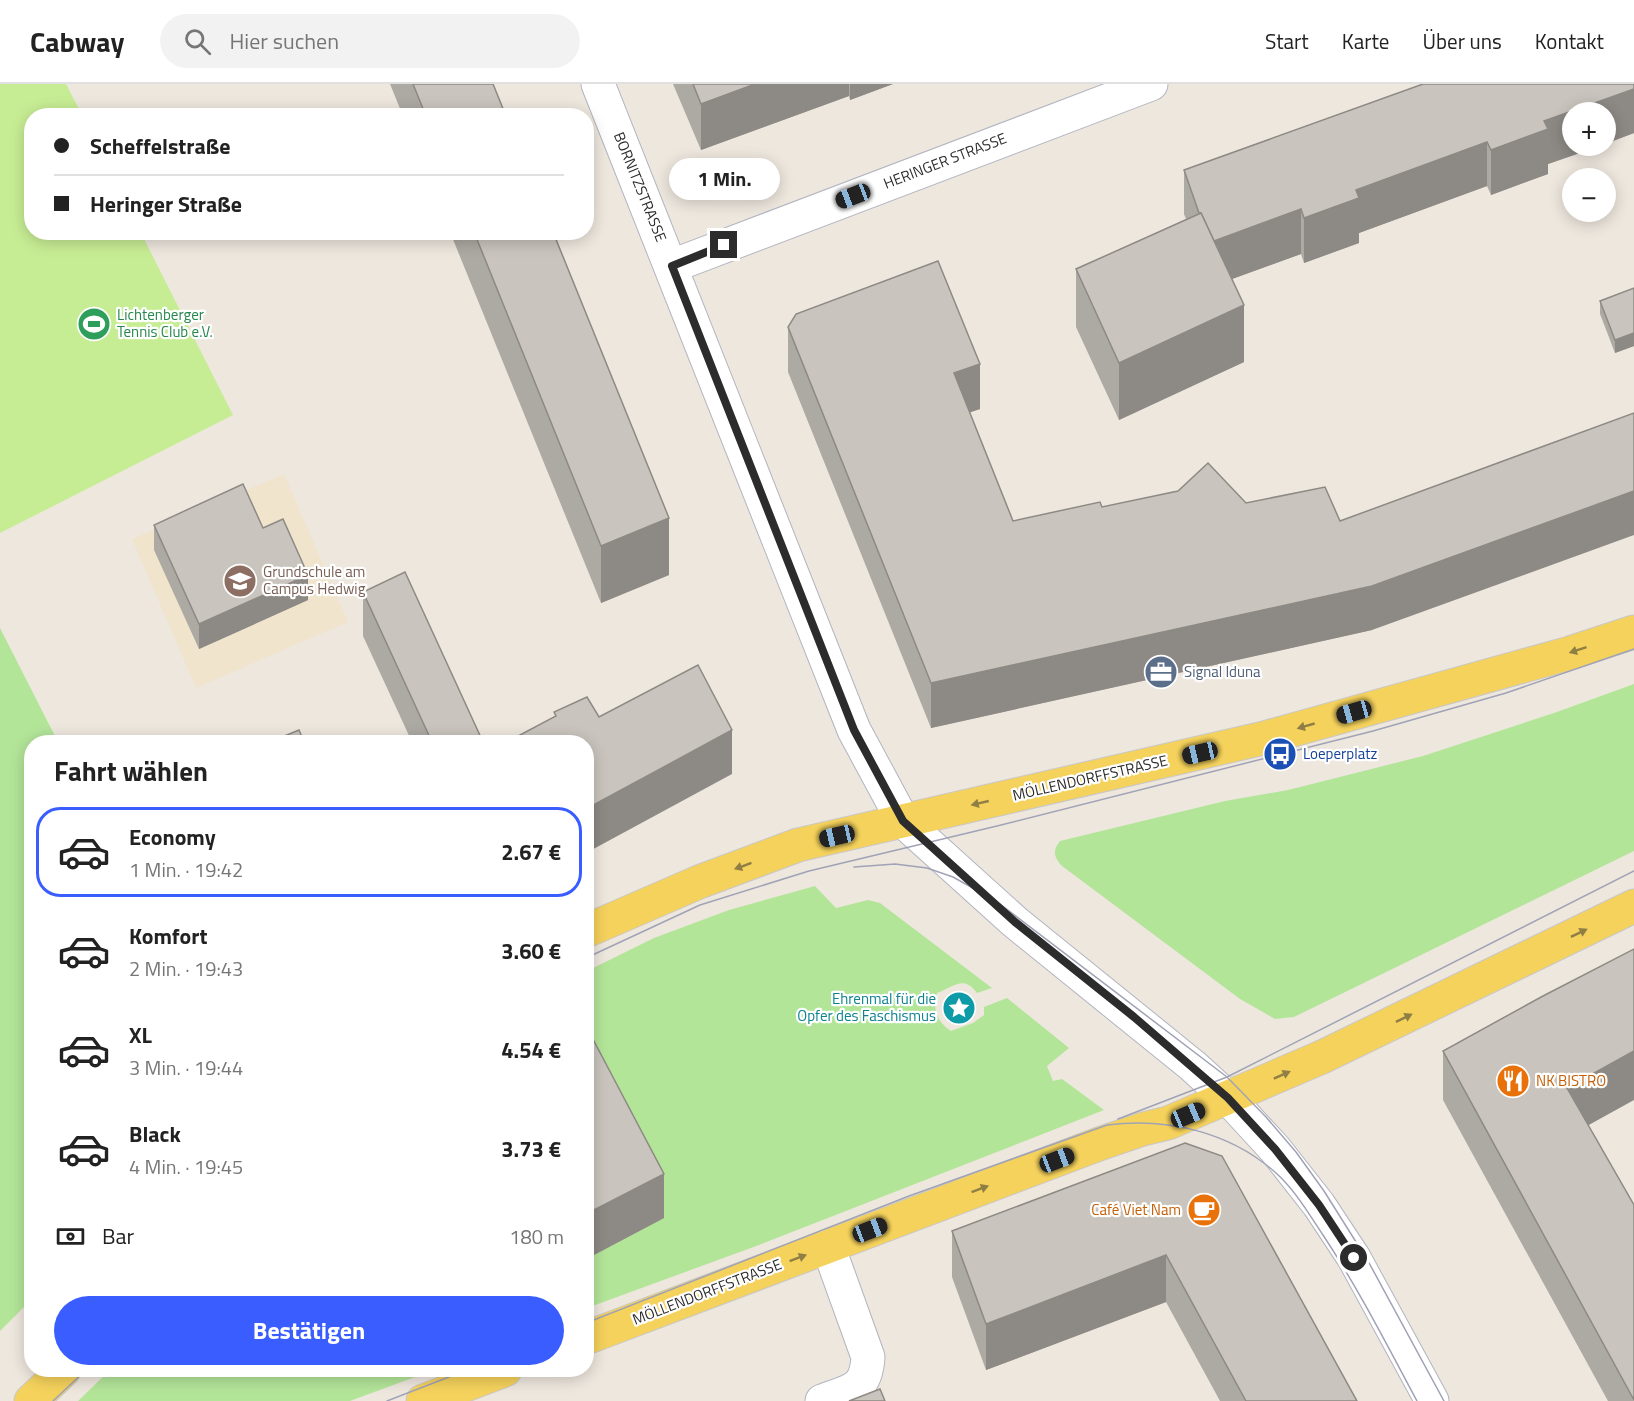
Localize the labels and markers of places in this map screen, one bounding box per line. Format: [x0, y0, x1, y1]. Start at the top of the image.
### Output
place label: Lichtenberger Tennis Club e.V. [117, 303, 213, 343]
sports icon: Lichtenberger Tennis Club e.V. [76, 306, 112, 342]
place label: Grundschule am Campus Hedwig [263, 560, 366, 600]
school or university icon: Grundschule am Campus Hedwig [222, 563, 258, 599]
office icon: Signal Iduna [1143, 654, 1179, 690]
place label: Signal Iduna [1184, 660, 1261, 683]
bus stop icon: Loeperplatz [1262, 736, 1298, 772]
place label: Loeperplatz [1303, 742, 1377, 765]
place label: Ehrenmal für die Opfer des Faschismus [797, 987, 936, 1027]
place icon: Ehrenmal für die Opfer des Faschismus [941, 990, 977, 1026]
restaurant icon: NK BISTRO [1495, 1063, 1531, 1099]
place label: NK BISTRO [1536, 1069, 1606, 1092]
cafe icon: Café Viet Nam [1186, 1192, 1222, 1228]
place label: Café Viet Nam [1091, 1198, 1181, 1221]

